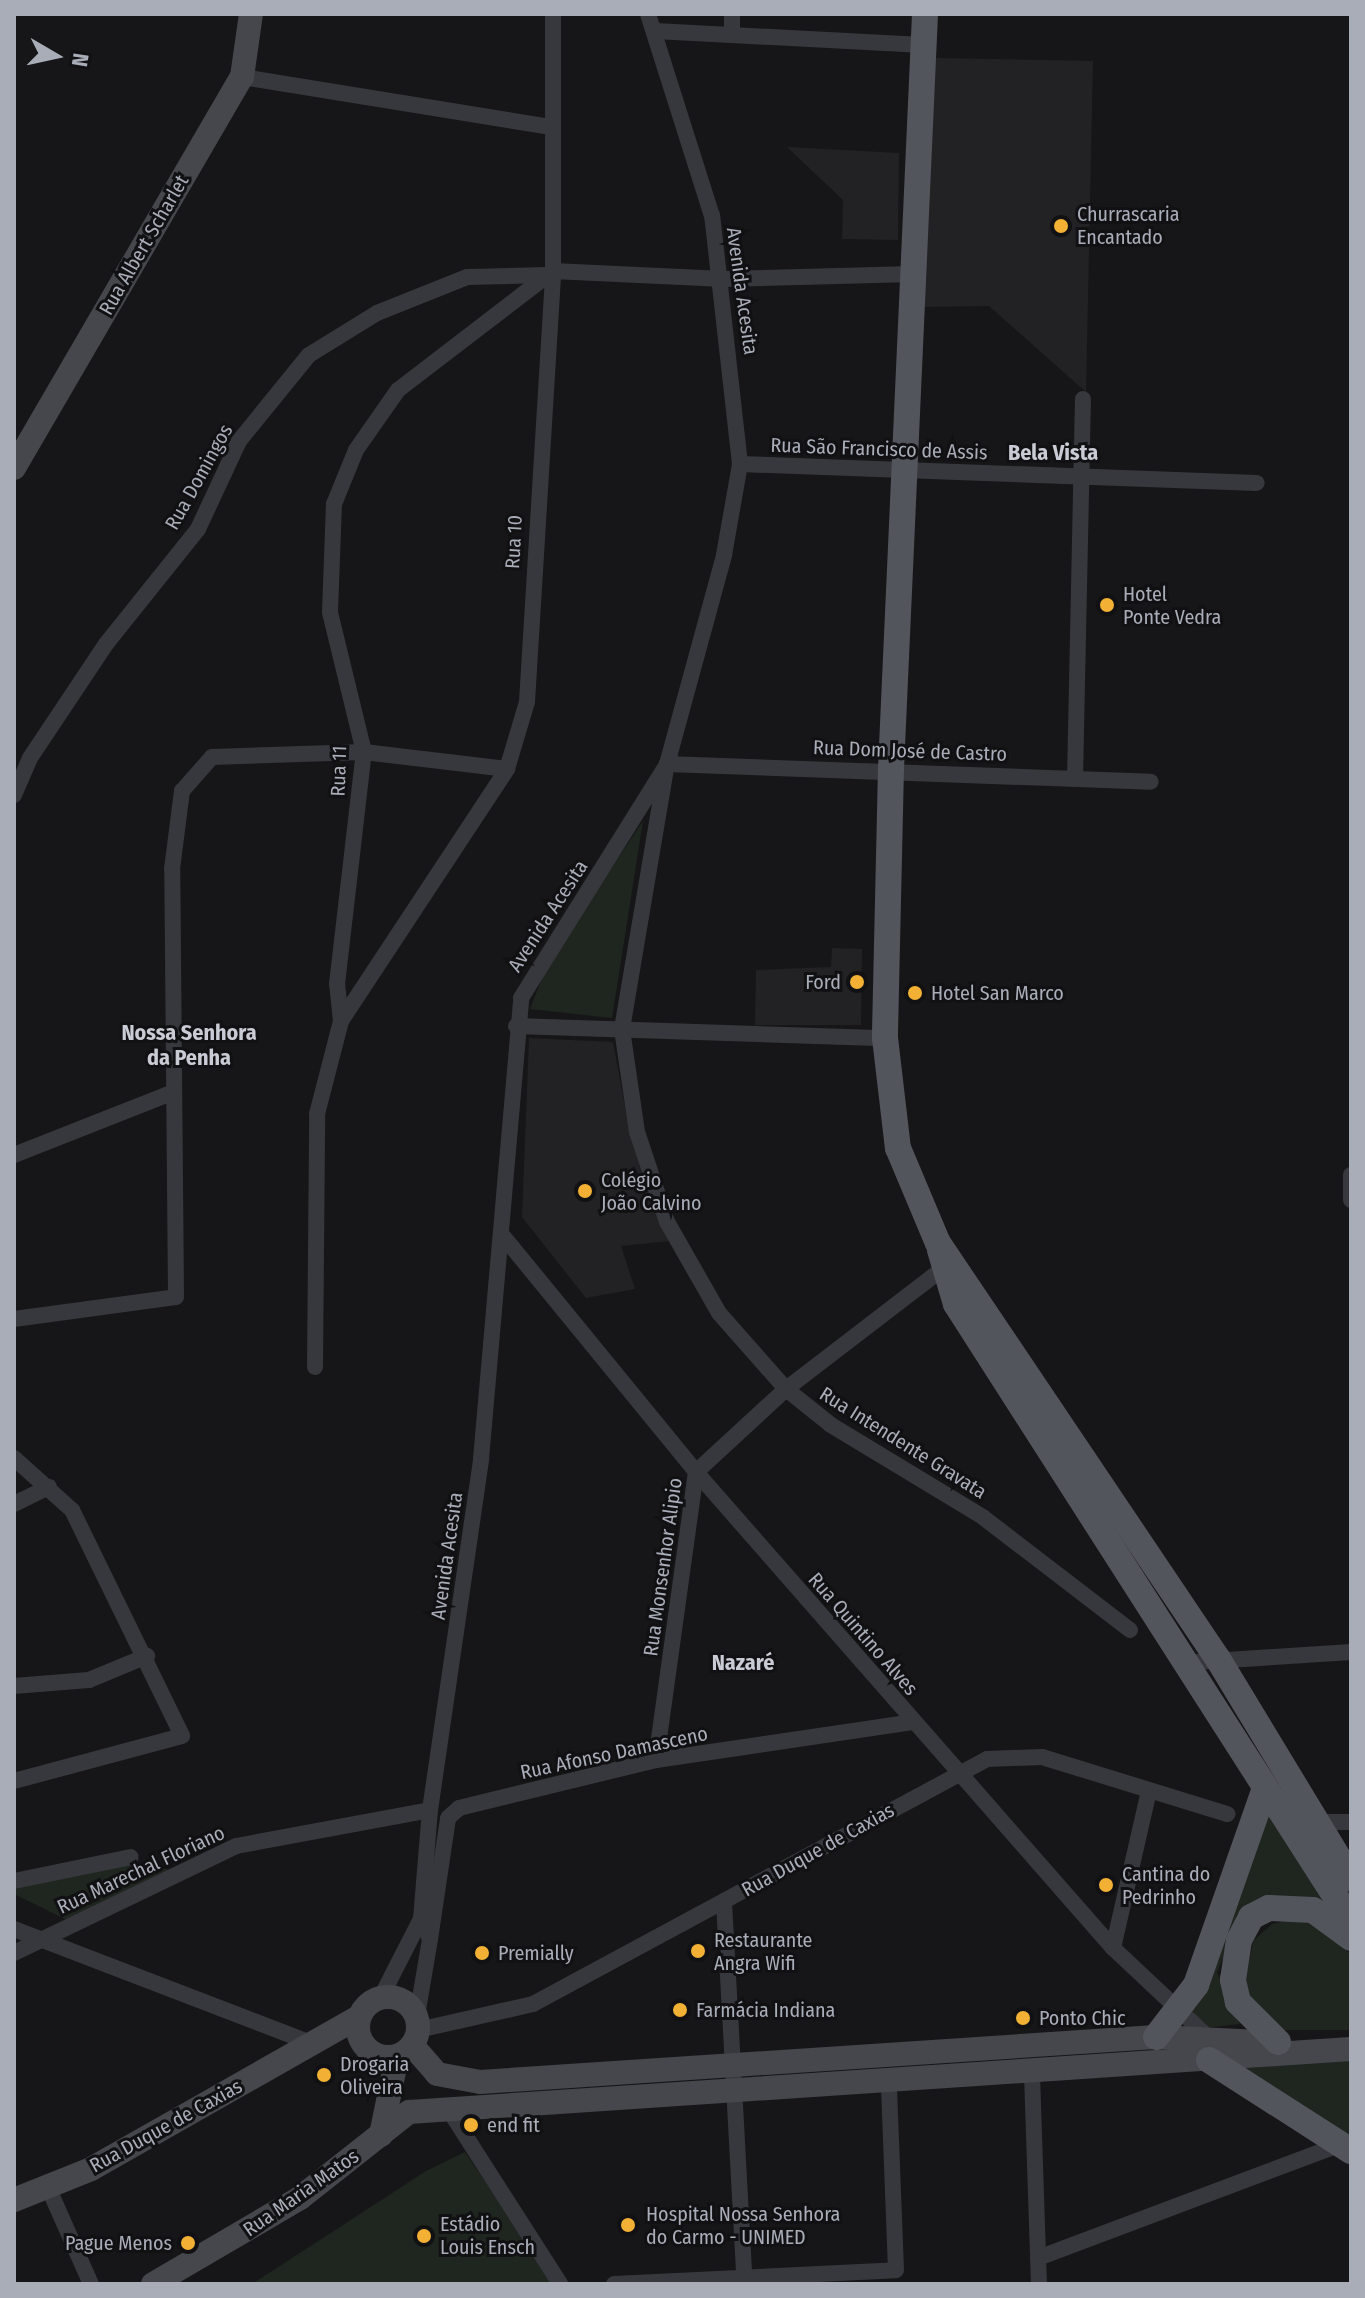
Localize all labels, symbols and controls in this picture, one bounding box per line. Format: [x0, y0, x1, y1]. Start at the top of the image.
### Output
north arrow [16, 16, 96, 96]
text: N [66, 51, 95, 68]
street label: Rua Albert Scharlet [94, 171, 194, 319]
place label: Churrascaria Encantado [1077, 202, 1179, 249]
marker: Churrascaria Encantado [1052, 217, 1070, 235]
street label: Avenida Acesita [721, 226, 763, 356]
street label: Rua Domingos [160, 420, 238, 534]
street label: Rua São Francisco de Assis [770, 433, 988, 465]
district label: Bela Vista [1008, 440, 1098, 466]
street label: Rua 10 [501, 514, 527, 570]
place label: Hotel Ponte Vedra [1123, 582, 1221, 629]
marker: Hotel Ponte Vedra [1098, 596, 1116, 614]
street label: Rua Dom José de Castro [813, 736, 1007, 766]
street label: Rua 11 [326, 745, 352, 797]
street label: Avenida Acesita [503, 856, 593, 976]
place label: Ford [805, 970, 841, 994]
marker: Ford [848, 973, 866, 991]
place label: Hotel San Marco [931, 981, 1064, 1005]
marker: Hotel San Marco [906, 984, 924, 1002]
district label: Nossa Senhora da Penha [121, 1019, 257, 1070]
place label: Colégio João Calvino [601, 1168, 701, 1215]
marker: Colégio João Calvino [576, 1182, 594, 1200]
street label: Rua Intendente Gravata [815, 1382, 991, 1504]
street label: Rua Monsenhor Alipio [639, 1476, 687, 1658]
street label: Avenida Acesita [426, 1491, 468, 1621]
street label: Rua Quintino Alves [803, 1568, 923, 1700]
district label: Nazaré [712, 1650, 774, 1676]
street label: Rua Afonso Damasceno [518, 1721, 710, 1785]
street label: Rua Duque de Caxias [738, 1798, 898, 1902]
street label: Rua Marechal Floriano [53, 1821, 229, 1919]
place label: Cantina do Pedrinho [1122, 1862, 1210, 1909]
marker: Cantina do Pedrinho [1097, 1876, 1115, 1894]
place label: Restaurante Angra Wifi [714, 1928, 812, 1975]
place label: Premially [498, 1941, 574, 1965]
marker: Restaurante Angra Wifi [689, 1942, 707, 1960]
marker: Premially [473, 1944, 491, 1962]
place label: Farmácia Indiana [696, 1998, 835, 2022]
marker: Farmácia Indiana [671, 2001, 689, 2019]
place label: Ponto Chic [1039, 2006, 1125, 2030]
marker: Ponto Chic [1014, 2009, 1032, 2027]
place label: Drogaria Oliveira [340, 2052, 409, 2099]
marker: Drogaria Oliveira [315, 2066, 333, 2084]
street label: Rua Duque de Caxias [86, 2074, 246, 2178]
place label: end fit [487, 2113, 540, 2137]
marker: end fit [462, 2116, 480, 2134]
street label: Rua Maria Matos [239, 2144, 363, 2242]
place label: Hospital Nossa Senhora do Carmo - UNIMED [646, 2202, 840, 2249]
place label: Estádio Louis Ensch [440, 2212, 535, 2259]
marker: Hospital Nossa Senhora do Carmo - UNIMED [617, 2214, 639, 2236]
marker: Estádio Louis Ensch [415, 2227, 433, 2245]
place label: Pague Menos [65, 2231, 172, 2255]
marker: Pague Menos [179, 2234, 197, 2252]

